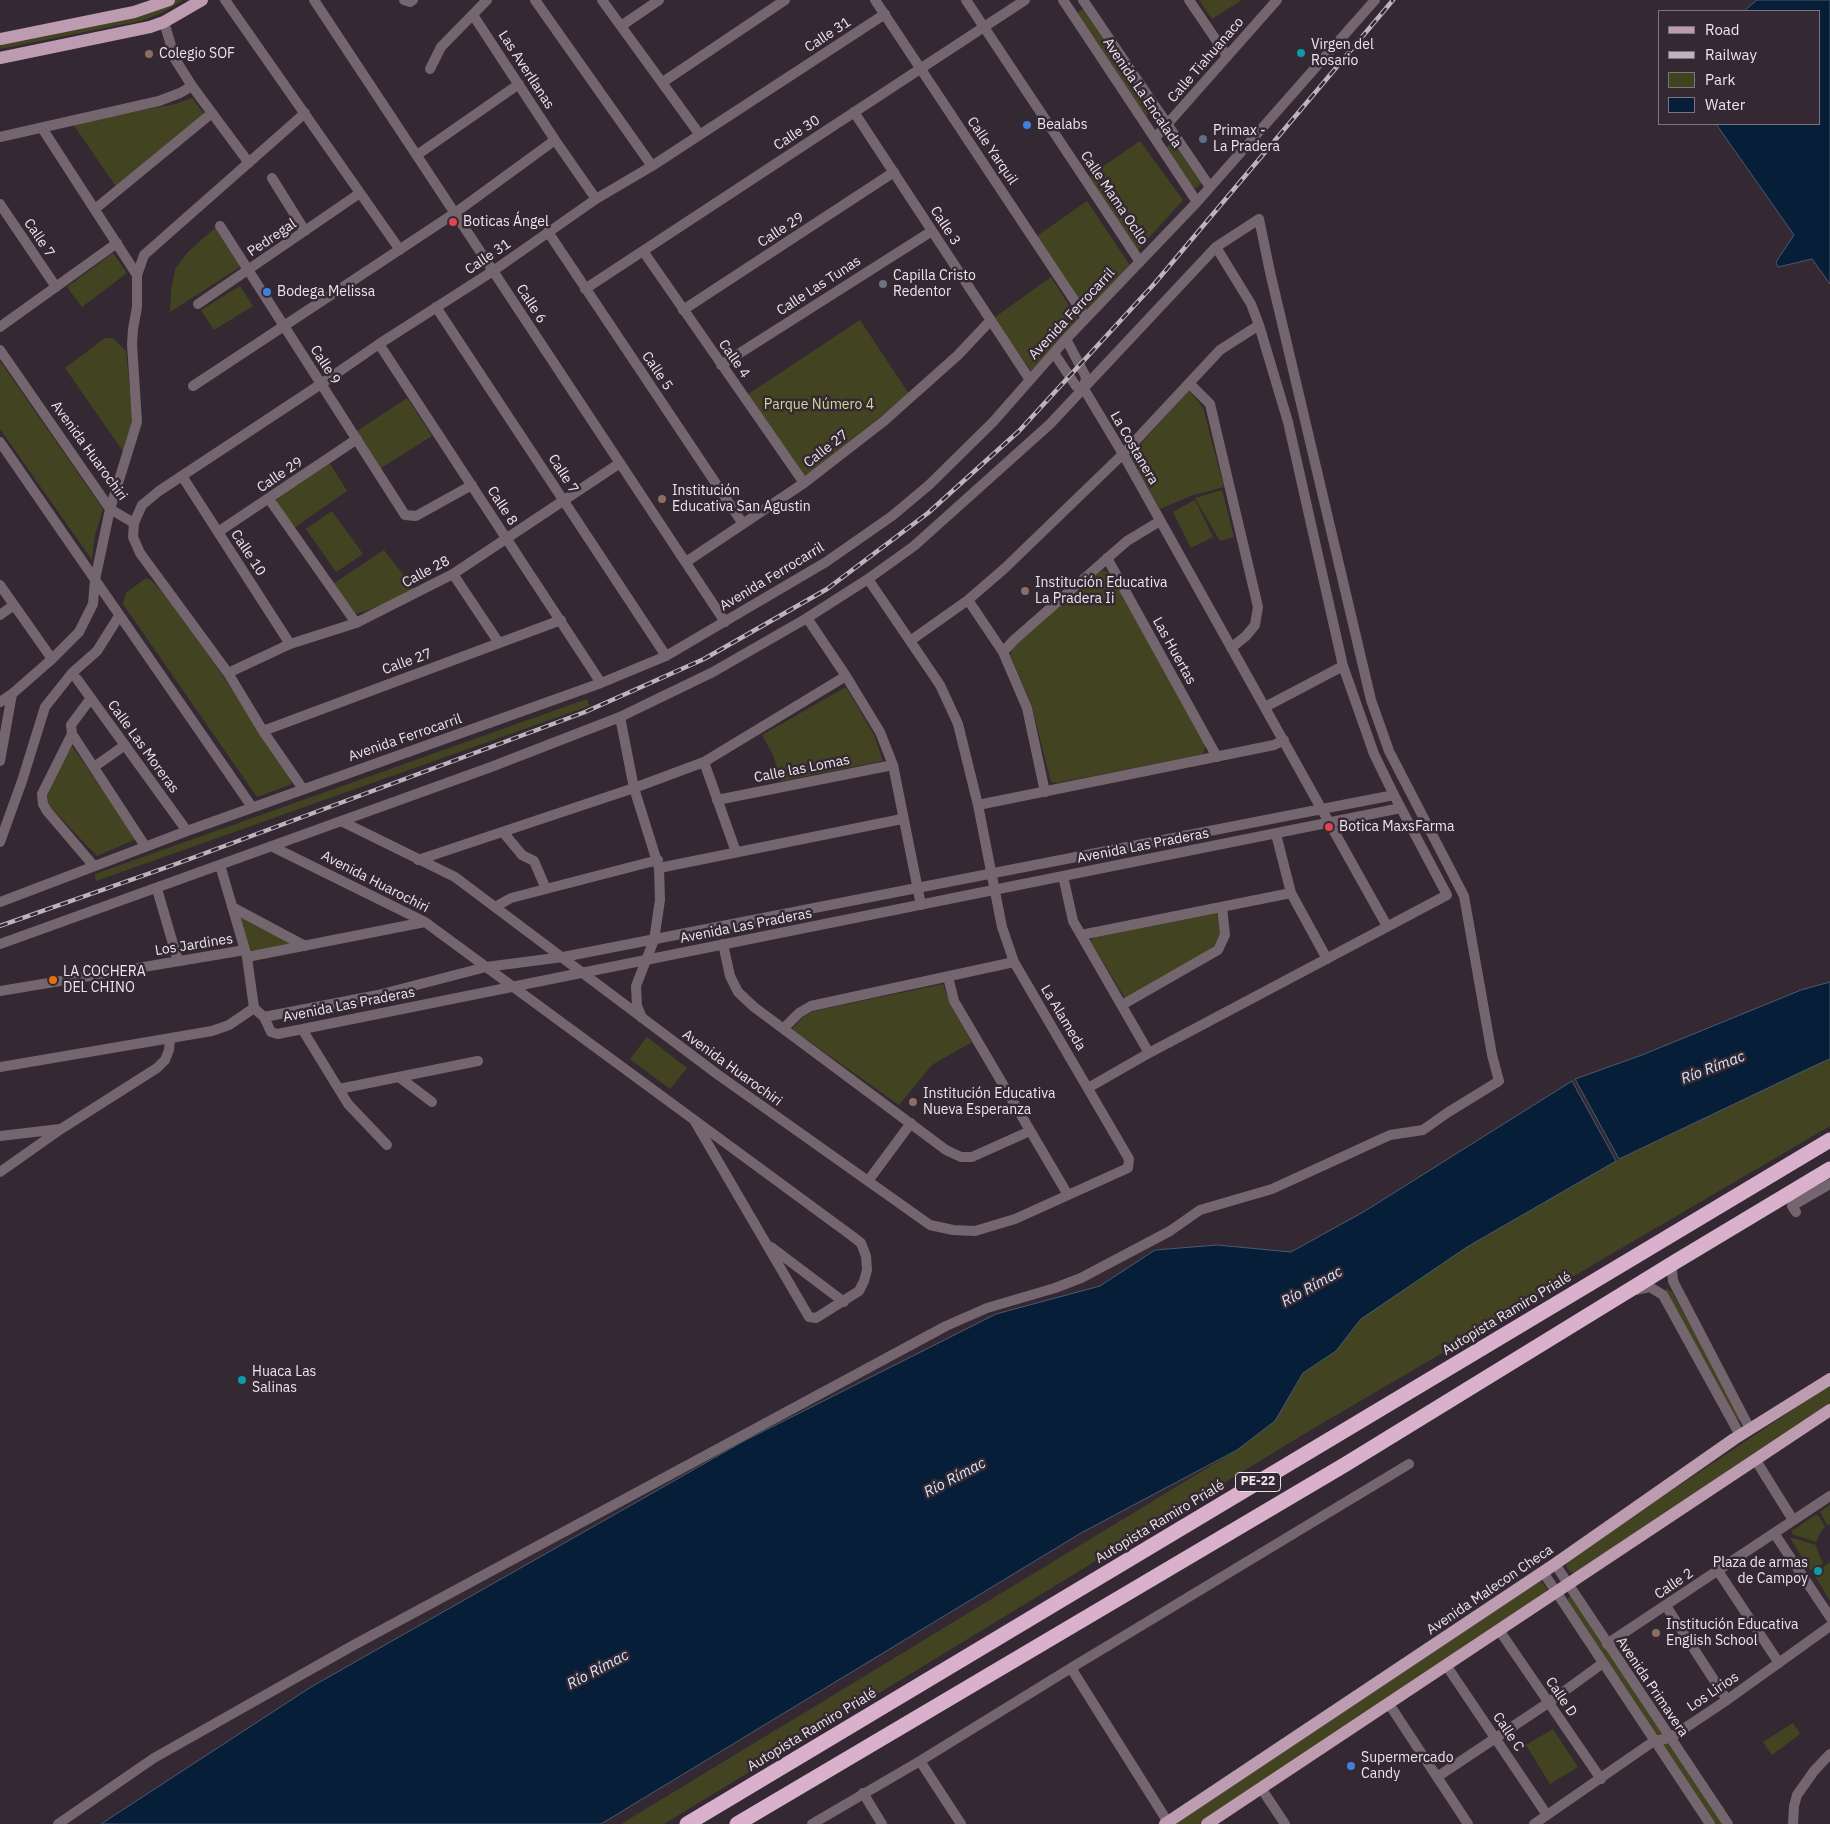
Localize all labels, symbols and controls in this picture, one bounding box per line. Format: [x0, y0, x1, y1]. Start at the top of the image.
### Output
legend [1658, 10, 1820, 125]
street label: Calle 31 [802, 14, 854, 56]
street label: Calle Tiahuanaco [1164, 14, 1248, 106]
text: Road [1705, 20, 1740, 39]
street label: Las Averllanas [494, 28, 558, 112]
street label: Avenida La Encalada [1099, 35, 1185, 151]
place label: Virgen del Rosario [1311, 37, 1374, 70]
text: Railway [1705, 45, 1757, 64]
place label: Colegio SOF [159, 46, 235, 62]
marker: Virgen del Rosario [1295, 47, 1307, 59]
marker: Colegio SOF [143, 48, 155, 60]
text: Park [1705, 70, 1735, 89]
text: Water [1705, 95, 1745, 114]
street label: Calle 30 [771, 112, 823, 154]
street label: Calle Yarquil [963, 114, 1021, 188]
place label: Bealabs [1037, 117, 1088, 133]
marker: Bealabs [1021, 119, 1033, 131]
place label: Primax - La Pradera [1213, 123, 1280, 156]
marker: Primax - La Pradera [1197, 133, 1209, 145]
street label: Calle Mama Ocllo [1077, 148, 1151, 248]
street label: Calle 3 [926, 203, 964, 249]
street label: Calle 29 [755, 209, 807, 251]
place label: Boticas Ángel [463, 214, 549, 230]
street label: Calle 7 [20, 215, 58, 261]
street label: Pedregal [244, 216, 300, 260]
marker: Boticas Ángel [447, 216, 459, 228]
street label: Calle 31 [462, 236, 514, 278]
street label: Calle Las Tunas [774, 253, 864, 319]
street label: Avenida Ferrocarril [1025, 265, 1119, 363]
place label: Capilla Cristo Redentor [893, 268, 976, 300]
marker: Capilla Cristo Redentor [877, 278, 889, 290]
street label: Calle 6 [512, 281, 550, 327]
place label: Bodega Melissa [277, 284, 375, 300]
marker: Bodega Melissa [261, 286, 273, 298]
street label: Calle 4 [715, 337, 753, 381]
street label: Calle 9 [306, 342, 344, 388]
street label: Calle 5 [638, 348, 676, 394]
park label: Parque Número 4 [764, 397, 874, 413]
street label: Avenida Huarochiri [47, 398, 131, 504]
street label: La Costanera [1106, 408, 1162, 488]
street label: Calle 27 [801, 427, 851, 471]
street label: Calle 7 [544, 451, 582, 497]
street label: Calle 29 [254, 454, 306, 496]
street label: Calle 8 [483, 483, 521, 529]
place label: Institución Educativa San Agustin [672, 483, 811, 516]
marker: Institución Educativa San Agustin [656, 493, 668, 505]
street label: Calle 10 [227, 527, 269, 579]
street label: Avenida Ferrocarril [717, 539, 827, 615]
street label: Calle 28 [399, 552, 453, 592]
place label: Institución Educativa La Pradera Ii [1035, 575, 1167, 608]
marker: Institución Educativa La Pradera Ii [1019, 585, 1031, 597]
street label: Las Huertas [1149, 614, 1199, 688]
street label: Calle 27 [380, 645, 434, 679]
street label: Calle Las Moreras [104, 697, 182, 797]
street label: Avenida Ferrocarril [346, 711, 464, 765]
street label: Calle las Lomas [753, 751, 851, 787]
place label: Botica MaxsFarma [1339, 819, 1454, 835]
marker: Botica MaxsFarma [1323, 821, 1335, 833]
street label: Avenida Las Praderas [1076, 825, 1210, 867]
street label: Avenida Huarochiri [318, 848, 432, 916]
street label: Avenida Las Praderas [679, 905, 813, 947]
street label: Los Jardines [154, 931, 234, 959]
place label: LA COCHERA DEL CHINO [63, 964, 146, 996]
marker: LA COCHERA DEL CHINO [47, 974, 59, 986]
street label: La Alameda [1037, 982, 1089, 1054]
street label: Avenida Las Praderas [282, 984, 416, 1026]
street label: Avenida Huarochiri [679, 1026, 785, 1110]
water label: Río Rímac [1678, 1048, 1748, 1088]
place label: Institución Educativa Nueva Esperanza [923, 1086, 1055, 1118]
marker: Institución Educativa Nueva Esperanza [907, 1096, 919, 1108]
water label: Río Rímac [1278, 1263, 1346, 1311]
street label: Autopista Ramiro Prialé [1439, 1269, 1575, 1359]
place label: Huaca Las Salinas [252, 1364, 316, 1396]
marker: Huaca Las Salinas [236, 1374, 248, 1386]
water label: Río Rímac [921, 1454, 989, 1502]
road number: PE-22 [1236, 1472, 1280, 1491]
street label: Autopista Ramiro Prialé [1092, 1477, 1228, 1567]
street label: Avenida Malecon Checa [1424, 1541, 1556, 1639]
place label: Plaza de armas de Campoy [1713, 1555, 1808, 1588]
street label: Calle 2 [1651, 1565, 1697, 1603]
marker: Plaza de armas de Campoy [1812, 1565, 1824, 1577]
place label: Institución Educativa English School [1666, 1617, 1798, 1650]
marker: Institución Educativa English School [1650, 1627, 1662, 1639]
street label: Avenida Primavera [1612, 1634, 1692, 1740]
water label: Río Rímac [564, 1646, 632, 1694]
street label: Los Lirios [1684, 1669, 1742, 1715]
street label: Calle D [1542, 1674, 1580, 1720]
street label: Autopista Ramiro Prialé [744, 1685, 880, 1775]
street label: Calle C [1489, 1709, 1527, 1755]
place label: Supermercado Candy [1361, 1750, 1453, 1782]
marker: Supermercado Candy [1345, 1760, 1357, 1772]

